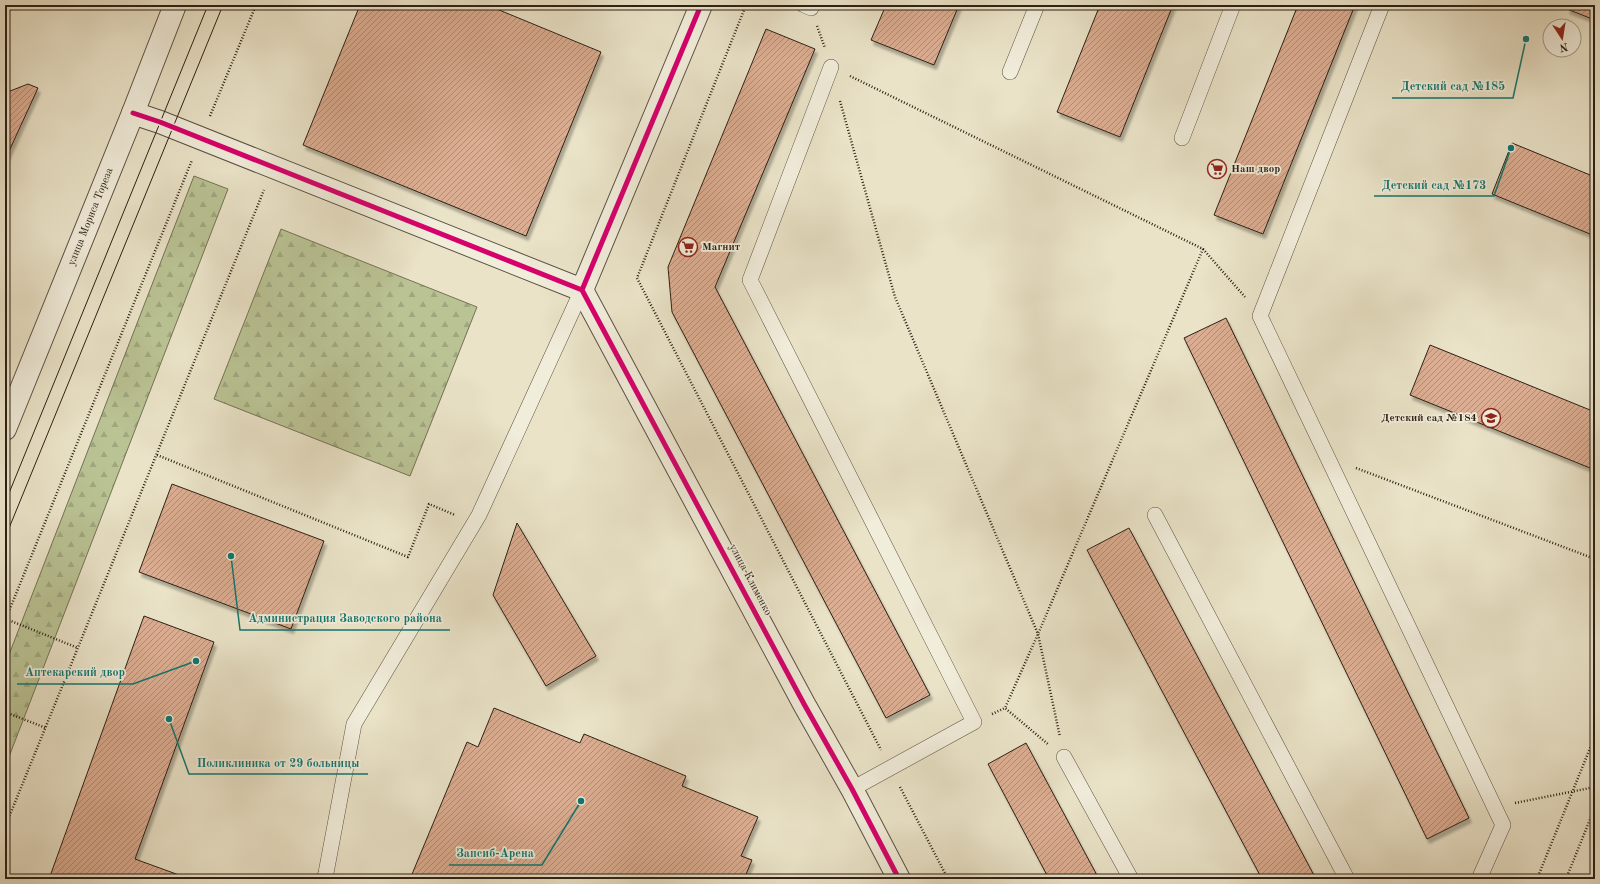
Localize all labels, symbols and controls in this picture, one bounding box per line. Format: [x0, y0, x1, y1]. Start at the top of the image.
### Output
north arrow [1542, 18, 1582, 58]
text: N [1558, 40, 1569, 53]
callout: Детский сад №185 [1392, 74, 1513, 98]
text: Детский сад №185 [1401, 80, 1505, 93]
supermarket icon: Наш двор [1206, 158, 1228, 180]
place label: Наш двор [1231, 164, 1280, 175]
street label: улица Мориса Тореза [66, 166, 116, 267]
callout: Детский сад №173 [1374, 172, 1494, 196]
text: Детский сад №173 [1382, 180, 1486, 192]
supermarket icon: Магнит [677, 236, 699, 258]
place label: Магнит [702, 242, 740, 253]
school or university icon: Детский сад №184 [1480, 407, 1502, 429]
place label: Детский сад №184 [1381, 413, 1477, 424]
street label: улица Клименко [727, 543, 773, 617]
callout: Администрация Заводского района [240, 606, 450, 630]
text: Администрация Заводского района [248, 613, 442, 625]
callout: Аптекарский двор [17, 660, 133, 684]
text: Аптекарский двор [25, 667, 125, 679]
callout: Поликлиника от 29 больницы [189, 750, 368, 774]
text: Поликлиника от 29 больницы [197, 758, 359, 770]
callout: Запсиб-Арена [449, 841, 542, 865]
text: Запсиб-Арена [456, 848, 534, 860]

